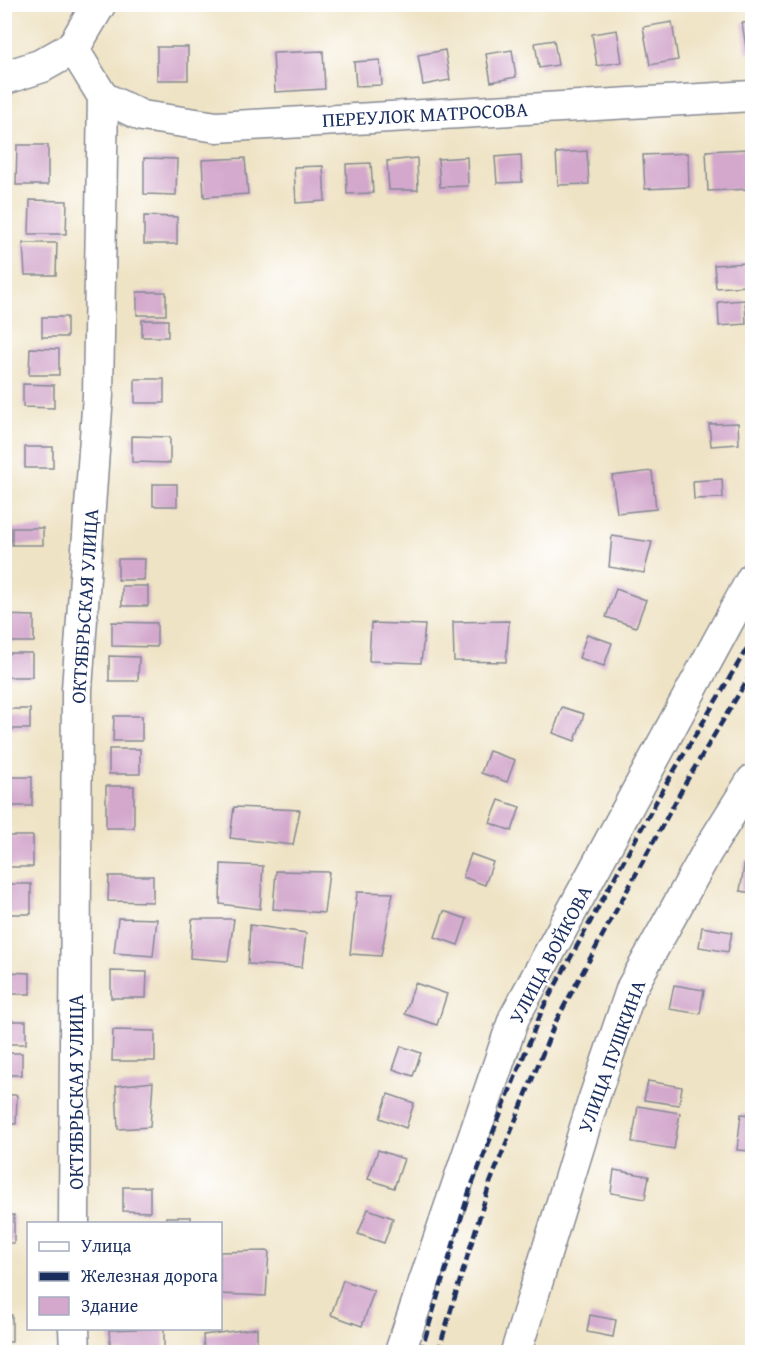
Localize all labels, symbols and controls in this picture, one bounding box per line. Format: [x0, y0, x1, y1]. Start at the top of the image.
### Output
street label: ПЕРЕУЛОК МАТРОСОВА [321, 94, 529, 134]
street label: ОКТЯБРЬСКАЯ УЛИЦА [63, 508, 105, 704]
street label: УЛИЦА ВОЙКОВА [501, 880, 599, 1028]
street label: УЛИЦА ПУШКИНА [570, 975, 652, 1137]
street label: ОКТЯБРЬСКАЯ УЛИЦА [61, 994, 90, 1190]
legend [27, 1222, 222, 1330]
text: Улица [81, 1232, 132, 1259]
text: Железная дорога [80, 1262, 218, 1289]
text: Здание [81, 1292, 138, 1319]

